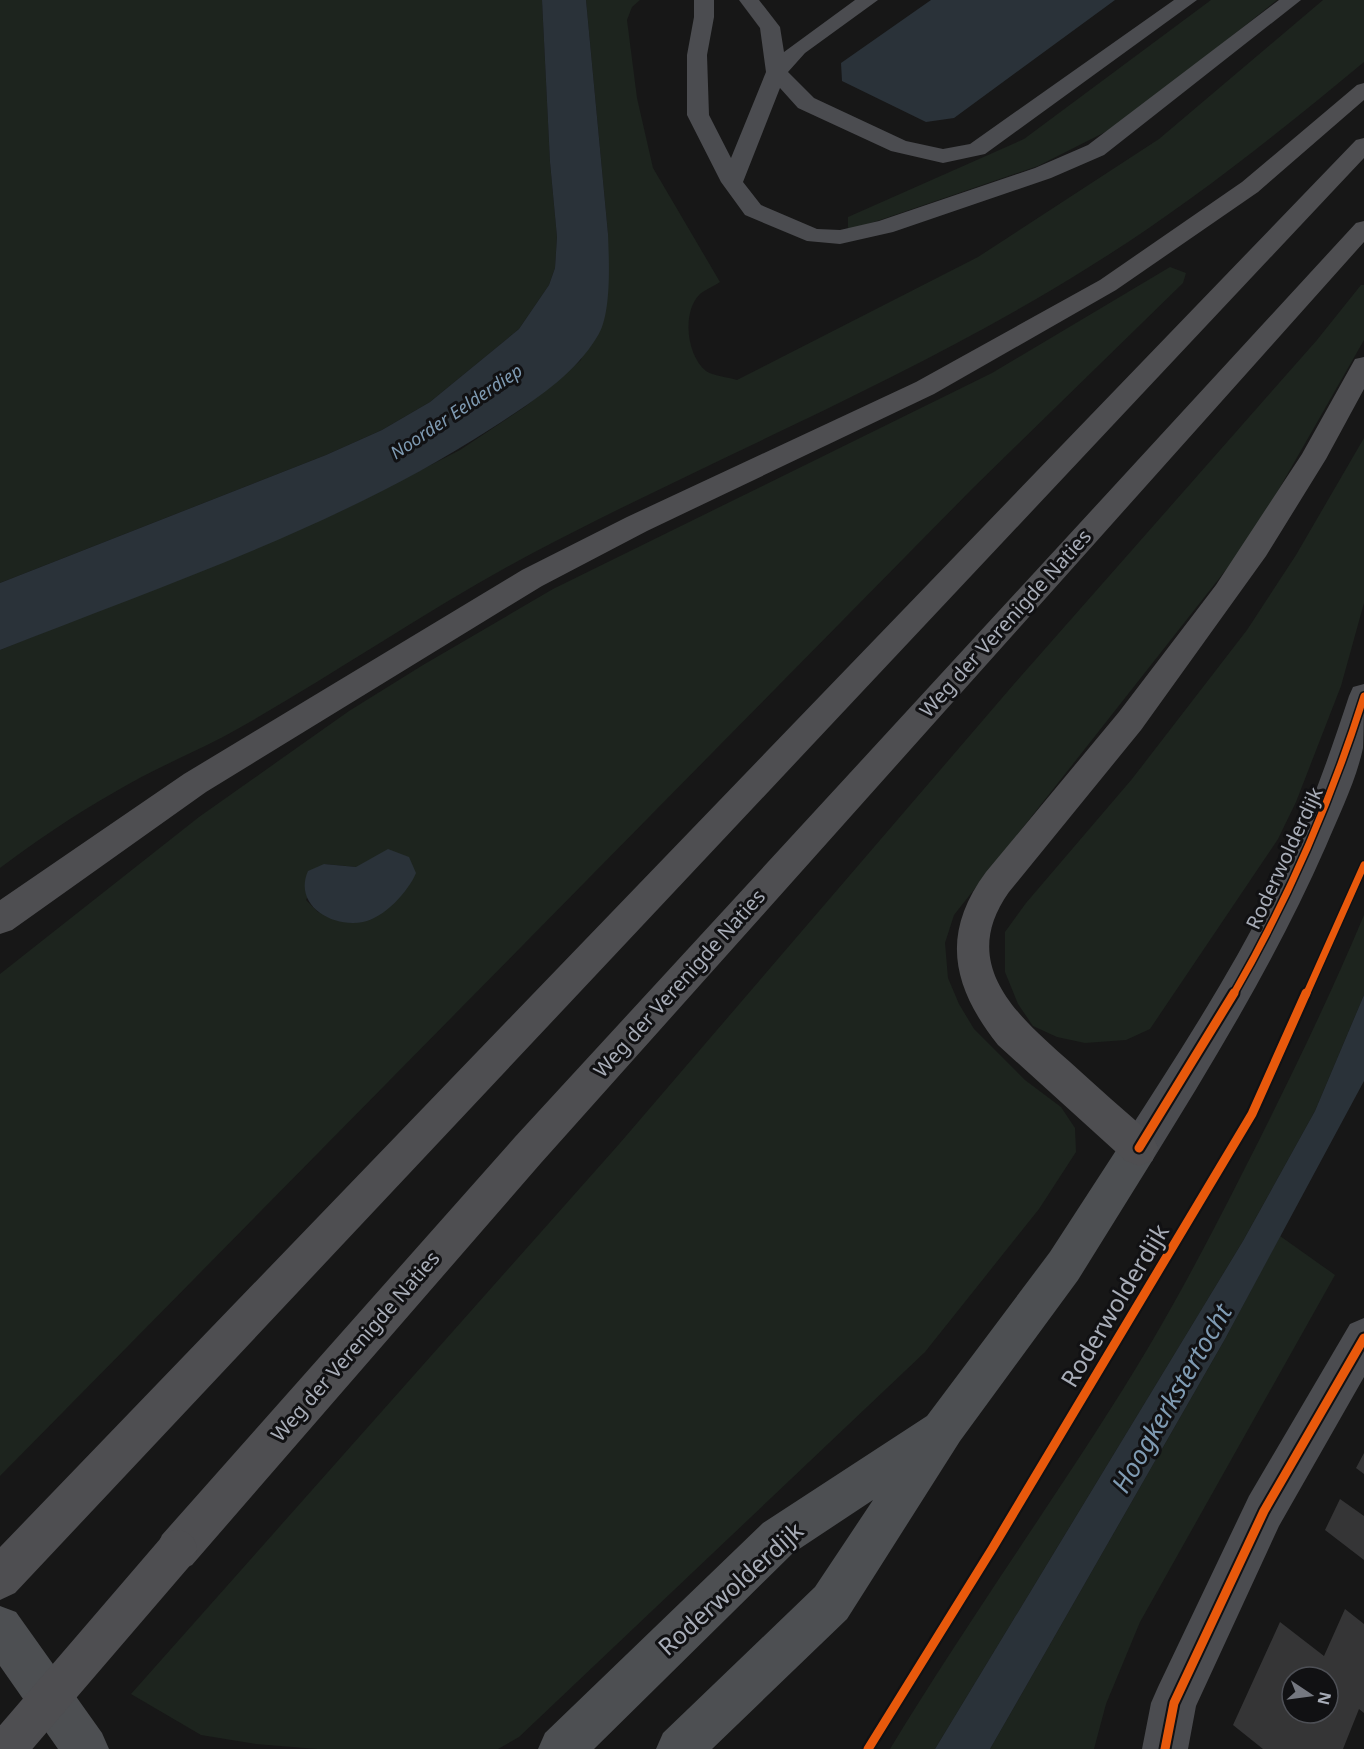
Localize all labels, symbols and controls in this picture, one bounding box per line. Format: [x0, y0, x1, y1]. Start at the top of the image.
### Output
water label: Noorder Eelderdiep [385, 358, 527, 464]
street label: Weg der Verenigde Naties [913, 523, 1097, 723]
street label: Roderwolderdijk [1239, 782, 1329, 934]
street label: Weg der Verenigde Naties [587, 883, 771, 1083]
street label: Roderwolderdijk [1052, 1217, 1176, 1393]
street label: Weg der Verenigde Naties [265, 1245, 445, 1447]
water label: Hoogkerkstertocht [1102, 1296, 1240, 1499]
street label: Roderwolderdijk [650, 1514, 810, 1662]
north arrow [1280, 1665, 1340, 1725]
text: N [1312, 1690, 1337, 1707]

